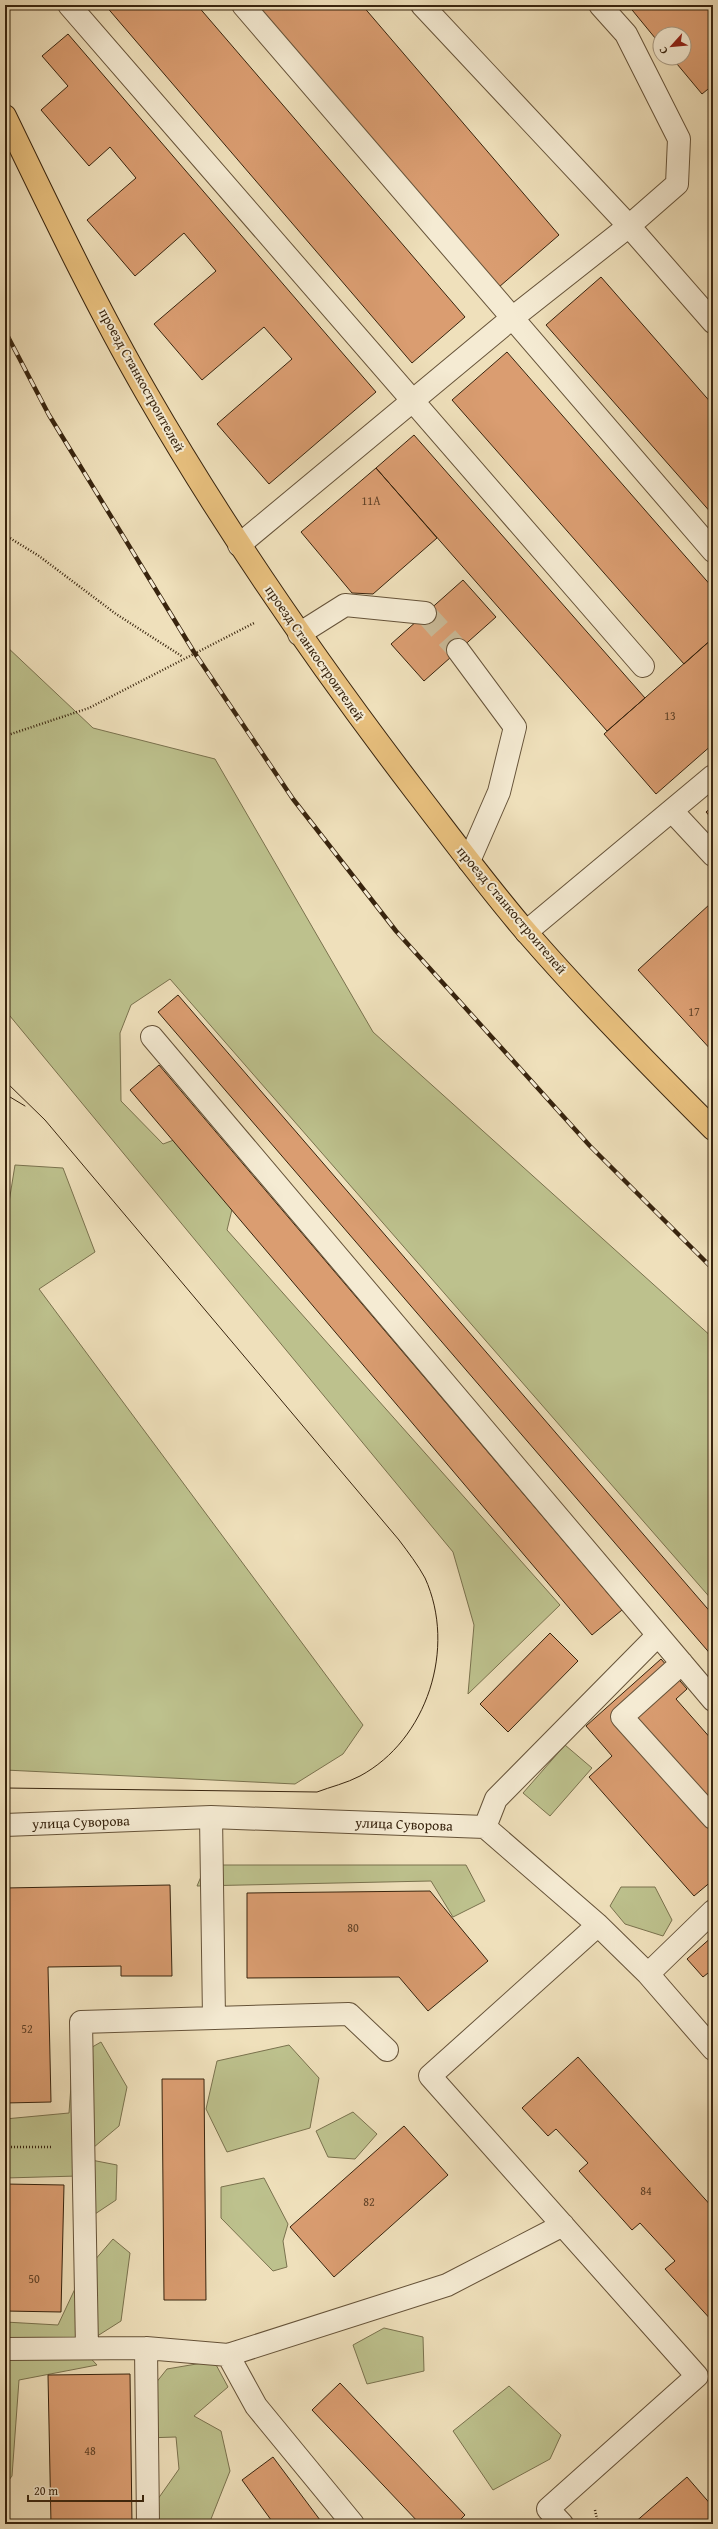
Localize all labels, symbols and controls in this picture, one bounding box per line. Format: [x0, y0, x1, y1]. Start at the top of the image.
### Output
north arrow [652, 26, 692, 66]
text: С [655, 44, 672, 57]
street label: проезд Станкостроителей [94, 305, 190, 455]
house number: 11А [362, 492, 381, 509]
street label: проезд Станкостроителей [260, 581, 370, 725]
house number: 13 [664, 707, 676, 724]
street label: проезд Станкостроителей [452, 842, 572, 978]
house number: 17 [688, 1003, 700, 1020]
street label: улица Суворова [31, 1810, 131, 1834]
street label: улица Суворова [354, 1812, 454, 1836]
house number: 80 [347, 1919, 359, 1936]
house number: 52 [21, 2020, 33, 2037]
house number: 84 [640, 2182, 652, 2199]
house number: 82 [363, 2193, 375, 2210]
house number: 50 [28, 2270, 40, 2287]
house number: 48 [84, 2442, 96, 2459]
scale bar [28, 2477, 143, 2503]
text: 20 m [34, 2482, 58, 2499]

